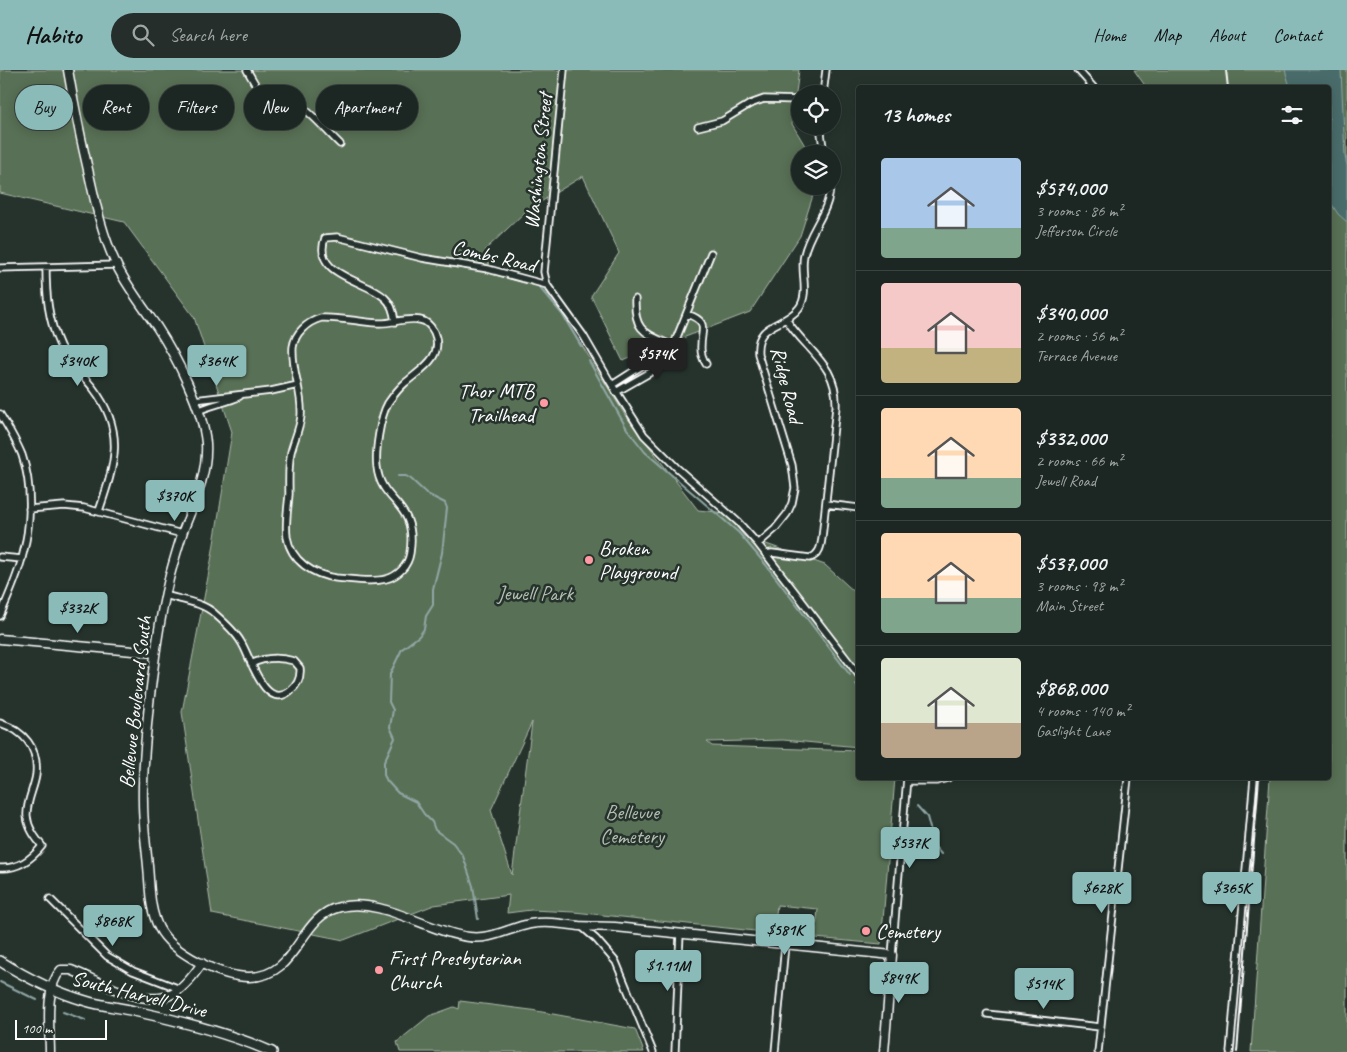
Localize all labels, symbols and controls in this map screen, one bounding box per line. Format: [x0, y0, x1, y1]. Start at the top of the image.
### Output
search box [111, 13, 461, 58]
text: Habito [25, 20, 81, 50]
icon: search [129, 21, 157, 49]
text: Search here [169, 23, 247, 47]
text: Home [1093, 24, 1126, 46]
text: Map [1154, 24, 1181, 46]
text: About [1209, 24, 1245, 46]
text: Contact [1273, 24, 1322, 46]
chip: Buy [15, 85, 73, 130]
chip: Rent [83, 85, 149, 130]
chip: Filters [159, 85, 234, 130]
chip: New [244, 85, 306, 130]
chip: Apartment [316, 85, 418, 130]
map controls [791, 85, 841, 195]
button: locate [791, 85, 841, 135]
street label: Washington Street [518, 89, 558, 230]
icon: filters [1278, 101, 1306, 129]
text: 13 homes [881, 102, 950, 128]
button: layers [791, 145, 841, 195]
text: $574,000 [1036, 175, 1106, 201]
icon: home [921, 178, 981, 238]
text: 3 rooms · 86 m² [1036, 201, 1122, 221]
text: Jefferson Circle [1036, 221, 1117, 241]
street label: Combs Road [450, 234, 542, 279]
text: $340,000 [1036, 300, 1106, 326]
icon: home [921, 303, 981, 363]
text: 2 rooms · 56 m² [1036, 326, 1122, 346]
pin: $574K [622, 338, 692, 380]
pin: $340K [43, 344, 113, 387]
pin: $364K [182, 344, 252, 387]
text: $574K [639, 344, 675, 364]
street label: Ridge Road [765, 344, 810, 429]
text: Terrace Avenue [1036, 346, 1117, 366]
text: $340K [60, 351, 96, 371]
text: $364K [198, 351, 236, 371]
place label: Thor MTB Trailhead [459, 378, 538, 428]
marker: Thor MTB Trailhead [538, 397, 550, 409]
text: $332,000 [1036, 425, 1106, 451]
icon: home [921, 428, 981, 488]
text: 2 rooms · 66 m² [1036, 451, 1122, 471]
text: Jewell Road [1036, 471, 1096, 491]
pin: $370K [140, 480, 210, 522]
text: $370K [157, 486, 193, 506]
place label: Broken Playground [599, 535, 679, 585]
text: $537,000 [1036, 550, 1106, 576]
icon: home [921, 553, 981, 613]
marker: Broken Playground [583, 554, 595, 566]
text: 3 rooms · 98 m² [1036, 576, 1122, 596]
park label: Jewell Park [496, 580, 574, 606]
pin: $332K [43, 592, 113, 634]
text: Main Street [1036, 596, 1103, 616]
text: $332K [60, 598, 96, 618]
street label: Bellevue Boulevard South [113, 614, 157, 789]
text: $868,000 [1036, 675, 1107, 701]
icon: home [921, 678, 981, 738]
text: 4 rooms · 140 m² [1036, 701, 1130, 721]
text: Gaslight Lane [1036, 721, 1110, 741]
park label: Bellevue Cemetery [600, 799, 666, 849]
pin: $537K [875, 826, 945, 869]
text: $537K [892, 833, 928, 853]
pin: $628K [1067, 872, 1137, 914]
pin: $365K [1197, 872, 1267, 914]
text: $628K [1083, 878, 1121, 898]
text: $365K [1213, 878, 1251, 898]
pin: $868K [78, 904, 148, 947]
text: $868K [94, 911, 132, 931]
pin: $581K [750, 914, 820, 956]
place label: Cemetery [876, 918, 942, 944]
text: $581K [767, 920, 803, 940]
marker: Cemetery [860, 925, 872, 937]
place label: First Presbyterian Church [389, 945, 521, 995]
pin: $1.11M [627, 950, 709, 992]
text: $1.11M [646, 956, 690, 976]
pin: $849K [864, 962, 934, 1004]
marker: First Presbyterian Church [373, 964, 385, 976]
street label: South Harvell Drive [69, 965, 210, 1024]
text: $849K [881, 968, 917, 988]
pin: $514K [1009, 968, 1079, 1010]
text: $514K [1026, 974, 1062, 994]
scale bar [15, 1017, 108, 1040]
text: 100 m [22, 1020, 52, 1037]

